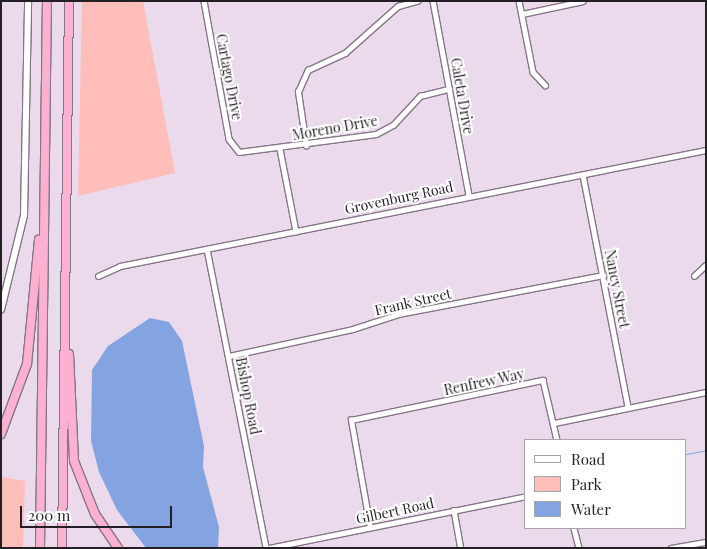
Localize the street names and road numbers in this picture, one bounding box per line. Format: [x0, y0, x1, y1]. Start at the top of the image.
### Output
street label: Cartago Drive [212, 32, 246, 122]
street label: Caleta Drive [447, 57, 477, 135]
street label: Moreno Drive [291, 112, 379, 144]
street label: Grovenburg Road [343, 178, 455, 218]
street label: Nancy Street [601, 248, 633, 330]
street label: Frank Street [373, 285, 453, 319]
street label: Bishop Road [232, 356, 264, 436]
street label: Renfrew Way [442, 365, 526, 399]
street label: Gilbert Road [354, 495, 436, 527]

